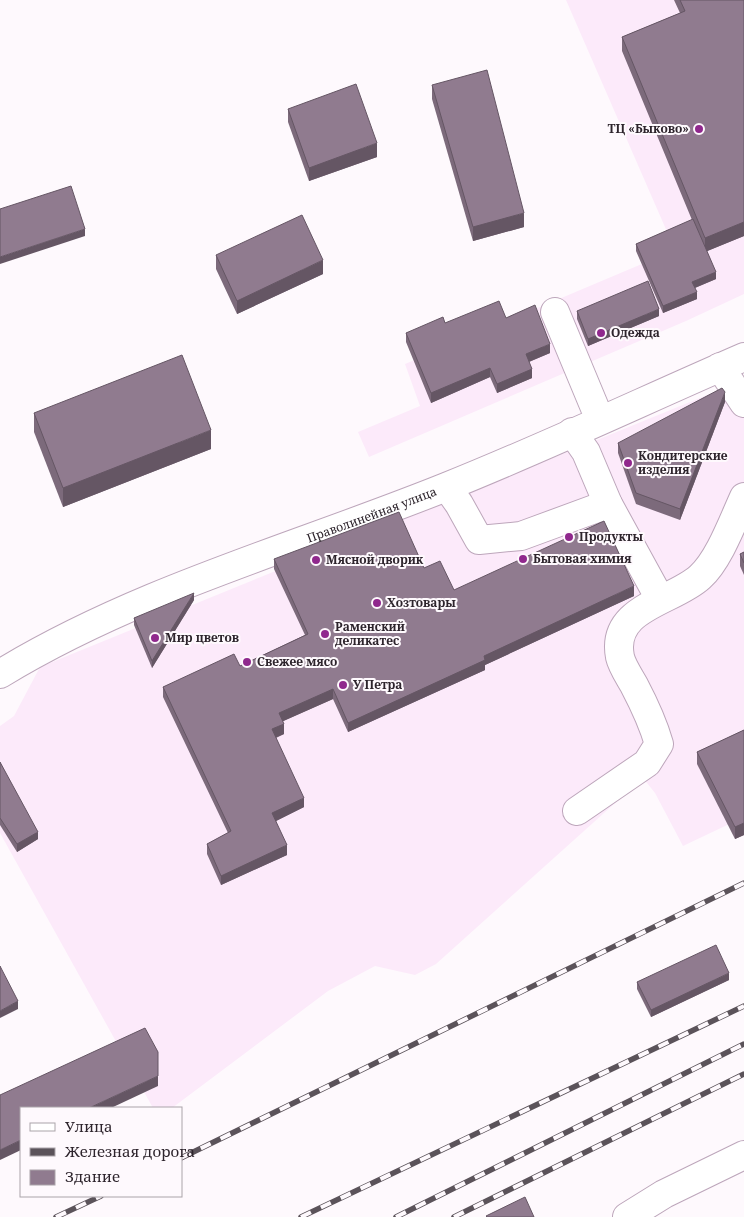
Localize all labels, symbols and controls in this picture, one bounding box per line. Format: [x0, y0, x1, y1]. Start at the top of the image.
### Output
place label: ТЦ «Быково» [607, 120, 689, 137]
marker: ТЦ «Быково» [693, 123, 705, 135]
place label: Одежда [611, 324, 660, 341]
marker: Одежда [595, 327, 607, 339]
place label: Кондитерские изделия [638, 447, 728, 478]
marker: Кондитерские изделия [622, 457, 634, 469]
street label: Праволинейная улица [304, 483, 439, 546]
place label: Продукты [579, 528, 644, 545]
marker: Продукты [563, 531, 575, 543]
place label: Бытовая химия [533, 550, 632, 567]
place label: Мясной дворик [326, 551, 424, 568]
marker: Бытовая химия [517, 553, 529, 565]
marker: Мясной дворик [310, 554, 322, 566]
place label: Хозтовары [387, 594, 456, 611]
marker: Хозтовары [371, 597, 383, 609]
place label: Раменский деликатес [335, 618, 405, 649]
marker: Раменский деликатес [319, 628, 331, 640]
place label: Мир цветов [165, 629, 239, 646]
marker: Мир цветов [149, 632, 161, 644]
place label: Свежее мясо [257, 653, 337, 670]
marker: Свежее мясо [241, 656, 253, 668]
place label: У Петра [353, 676, 402, 693]
marker: У Петра [337, 679, 349, 691]
legend [20, 1107, 182, 1197]
text: Улица [65, 1116, 113, 1136]
text: Железная дорога [64, 1141, 195, 1161]
text: Здание [65, 1166, 120, 1186]

